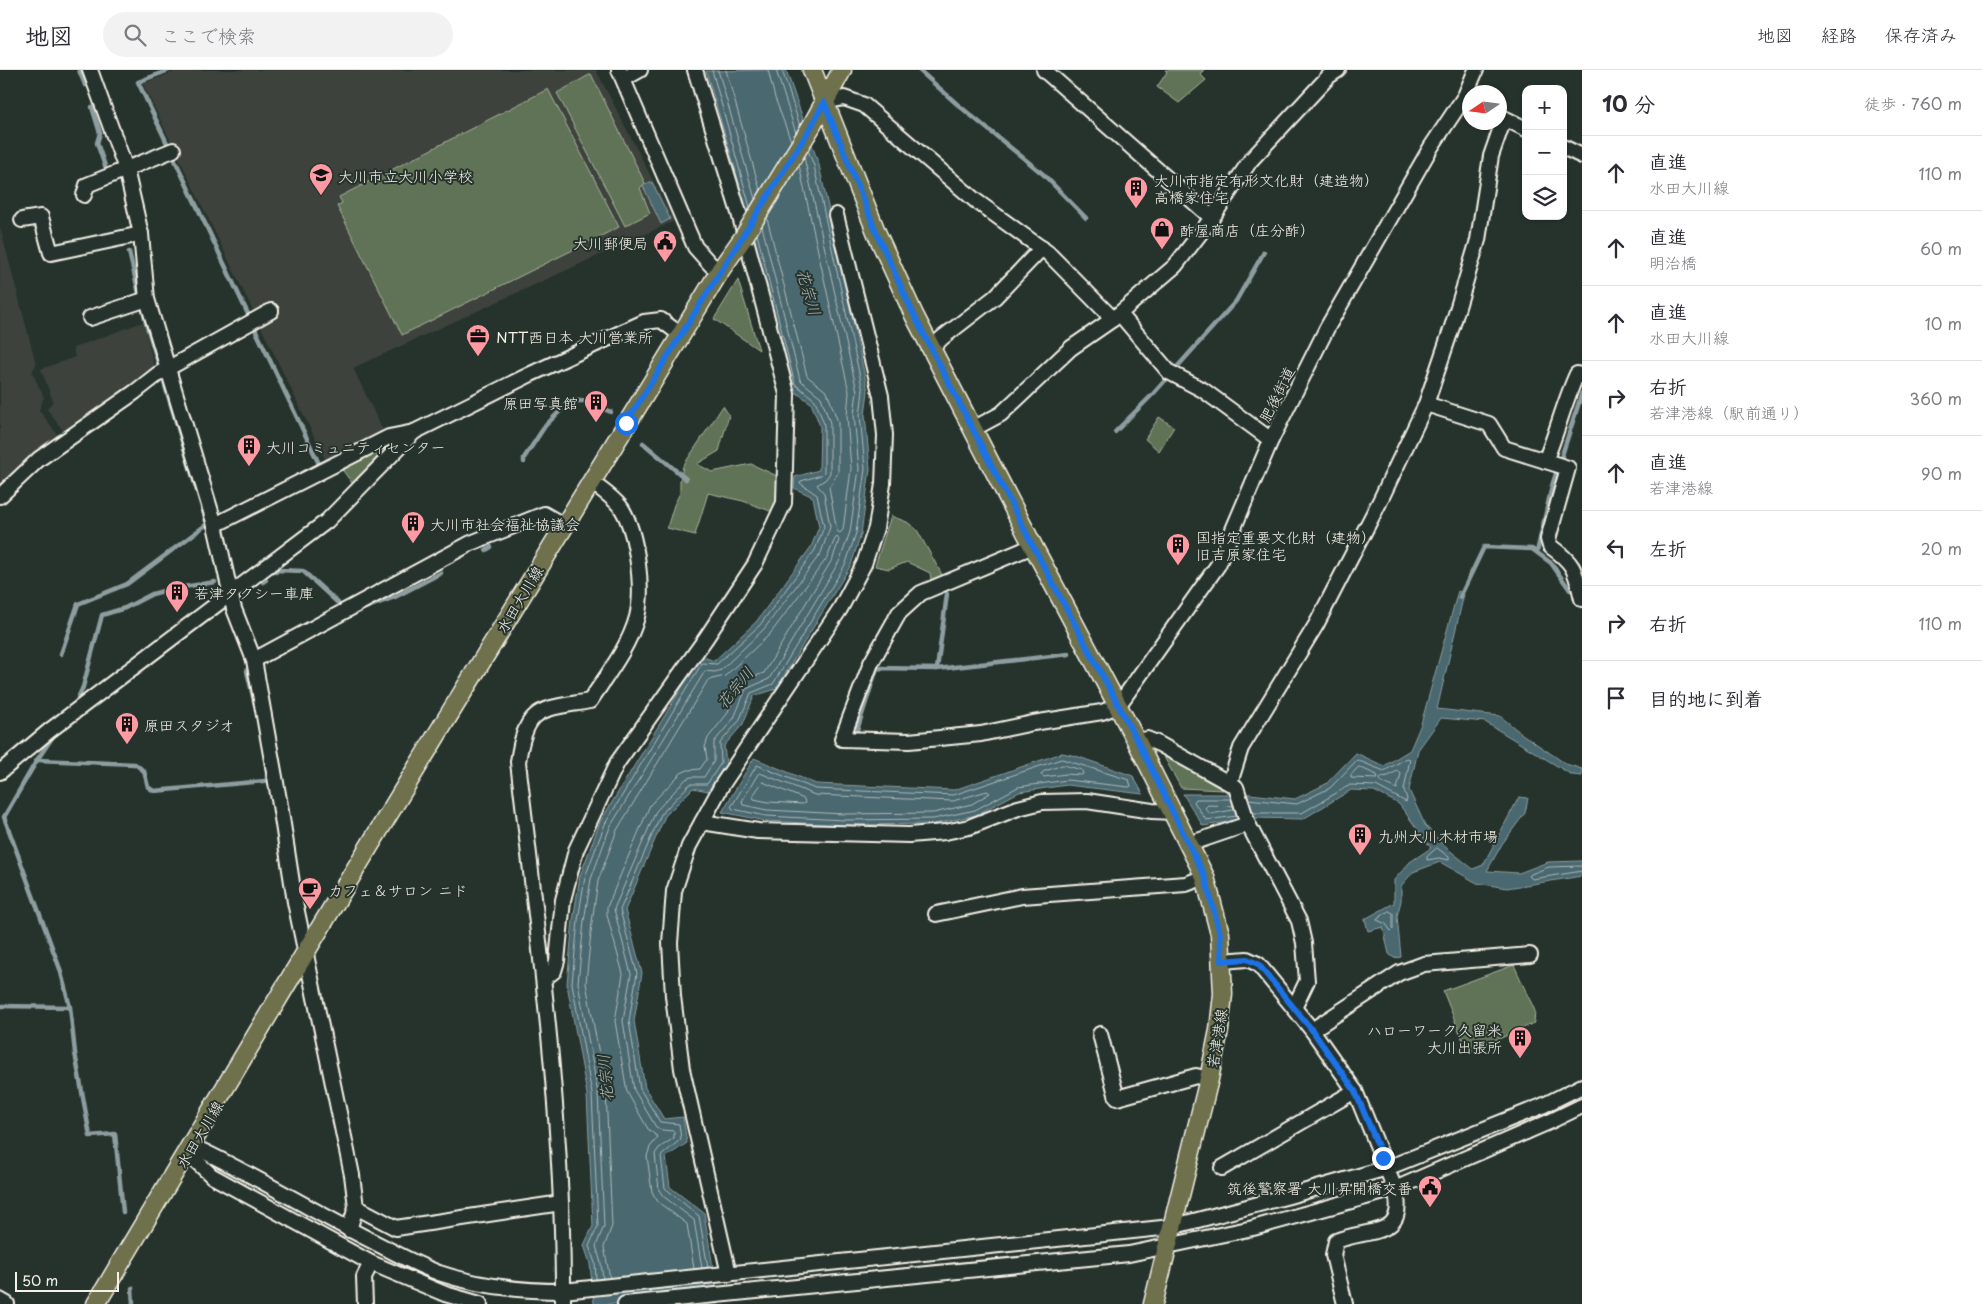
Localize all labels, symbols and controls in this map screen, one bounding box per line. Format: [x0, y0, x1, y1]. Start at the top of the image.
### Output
search box [103, 12, 453, 57]
text: 地図 [25, 17, 73, 53]
icon: search [121, 21, 149, 49]
text: ここで検索 [161, 21, 256, 49]
text: 地図 [1757, 21, 1793, 48]
text: 経路 [1821, 21, 1857, 48]
text: 保存済み [1885, 21, 1957, 48]
north arrow [1462, 85, 1507, 130]
map controls [1522, 85, 1567, 220]
button: + [1522, 85, 1567, 130]
text: 10 分 [1602, 87, 1655, 119]
text: 徒歩 · 760 m [1864, 91, 1962, 115]
button: − [1522, 130, 1567, 175]
text: 直進 [1649, 147, 1687, 175]
icon: ahead [1602, 159, 1630, 187]
text: 110 m [1919, 161, 1962, 185]
school or university icon: 大川市立大川小学校 [308, 162, 334, 196]
place label: 大川市立大川小学校 [338, 164, 473, 187]
place label: 大川市指定有形文化財（建造物） 高橋家住宅 [1154, 168, 1379, 208]
building icon: 大川市指定有形文化財（建造物） 高橋家住宅 [1123, 175, 1149, 209]
button: layers [1522, 175, 1567, 220]
text: 水田大川線 [1649, 175, 1729, 199]
shop icon: 酢屋商店（庄分酢） [1149, 216, 1175, 250]
place label: 酢屋商店（庄分酢） [1180, 218, 1315, 241]
text: 直進 [1649, 222, 1687, 250]
public building icon: 大川郵便局 [652, 229, 678, 263]
place label: 大川郵便局 [573, 231, 648, 254]
icon: ahead [1602, 234, 1630, 262]
text: 60 m [1920, 236, 1962, 260]
text: 明治橋 [1649, 250, 1697, 274]
water label: 花宗川 [792, 266, 828, 318]
text: 直進 [1649, 297, 1687, 325]
icon: ahead [1602, 309, 1630, 337]
text: 10 m [1925, 311, 1962, 335]
office icon: NTT西日本 大川営業所 [465, 323, 491, 357]
place label: NTT西日本 大川営業所 [496, 325, 653, 348]
text: 水田大川線 [1649, 325, 1729, 349]
street label: 肥後街道 [1252, 362, 1300, 426]
text: 右折 [1649, 372, 1687, 400]
icon: right [1602, 384, 1630, 412]
text: 360 m [1910, 386, 1962, 410]
building icon: 原田写真館 [583, 389, 609, 423]
place label: 原田写真館 [503, 391, 578, 414]
text: 若津港線（駅前通り） [1649, 400, 1809, 424]
route start [615, 412, 638, 435]
building icon: 大川コミュニティセンター [236, 433, 262, 467]
place label: 大川コミュニティセンター [266, 435, 445, 458]
text: 直進 [1649, 447, 1687, 475]
icon: ahead [1602, 459, 1630, 487]
text: 90 m [1921, 461, 1962, 485]
text: 若津港線 [1649, 475, 1713, 499]
building icon: 大川市社会福祉協議会 [400, 510, 426, 544]
place label: 大川市社会福祉協議会 [430, 512, 580, 535]
place label: 国指定重要文化財（建物） 旧吉原家住宅 [1196, 525, 1376, 565]
building icon: 国指定重要文化財（建物） 旧吉原家住宅 [1165, 532, 1191, 566]
icon: left [1602, 534, 1630, 562]
text: 左折 [1649, 534, 1687, 562]
text: 20 m [1921, 536, 1962, 560]
street label: 水田大川線 [490, 561, 548, 637]
building icon: 若津タクシー車庫 [164, 579, 190, 613]
place label: 若津タクシー車庫 [194, 581, 314, 604]
icon: right [1602, 609, 1630, 637]
text: 右折 [1649, 609, 1687, 637]
text: 110 m [1919, 611, 1962, 635]
water label: 花宗川 [709, 661, 759, 713]
icon: arrive [1602, 684, 1630, 712]
text: 目的地に到着 [1649, 684, 1763, 712]
building icon: 原田スタジオ [114, 711, 140, 745]
place label: 原田スタジオ [144, 713, 234, 736]
building icon: 九州大川木材市場 [1347, 822, 1373, 856]
place label: 九州大川木材市場 [1378, 824, 1498, 847]
cafe icon: カフェ＆サロン ニド [297, 876, 323, 910]
place label: カフェ＆サロン ニド [328, 878, 468, 901]
street label: 若津港線 [1200, 1007, 1232, 1069]
place label: ハローワーク久留米 大川出張所 [1367, 1018, 1502, 1058]
building icon: ハローワーク久留米 大川出張所 [1507, 1025, 1533, 1059]
water label: 花宗川 [590, 1053, 618, 1103]
street label: 水田大川線 [170, 1096, 228, 1172]
route end [1372, 1147, 1395, 1170]
public building icon: 筑後警察署 大川昇開橋交番 [1417, 1174, 1443, 1208]
place label: 筑後警察署 大川昇開橋交番 [1227, 1176, 1412, 1199]
scale bar [15, 1269, 119, 1292]
text: 50 m [22, 1270, 58, 1291]

